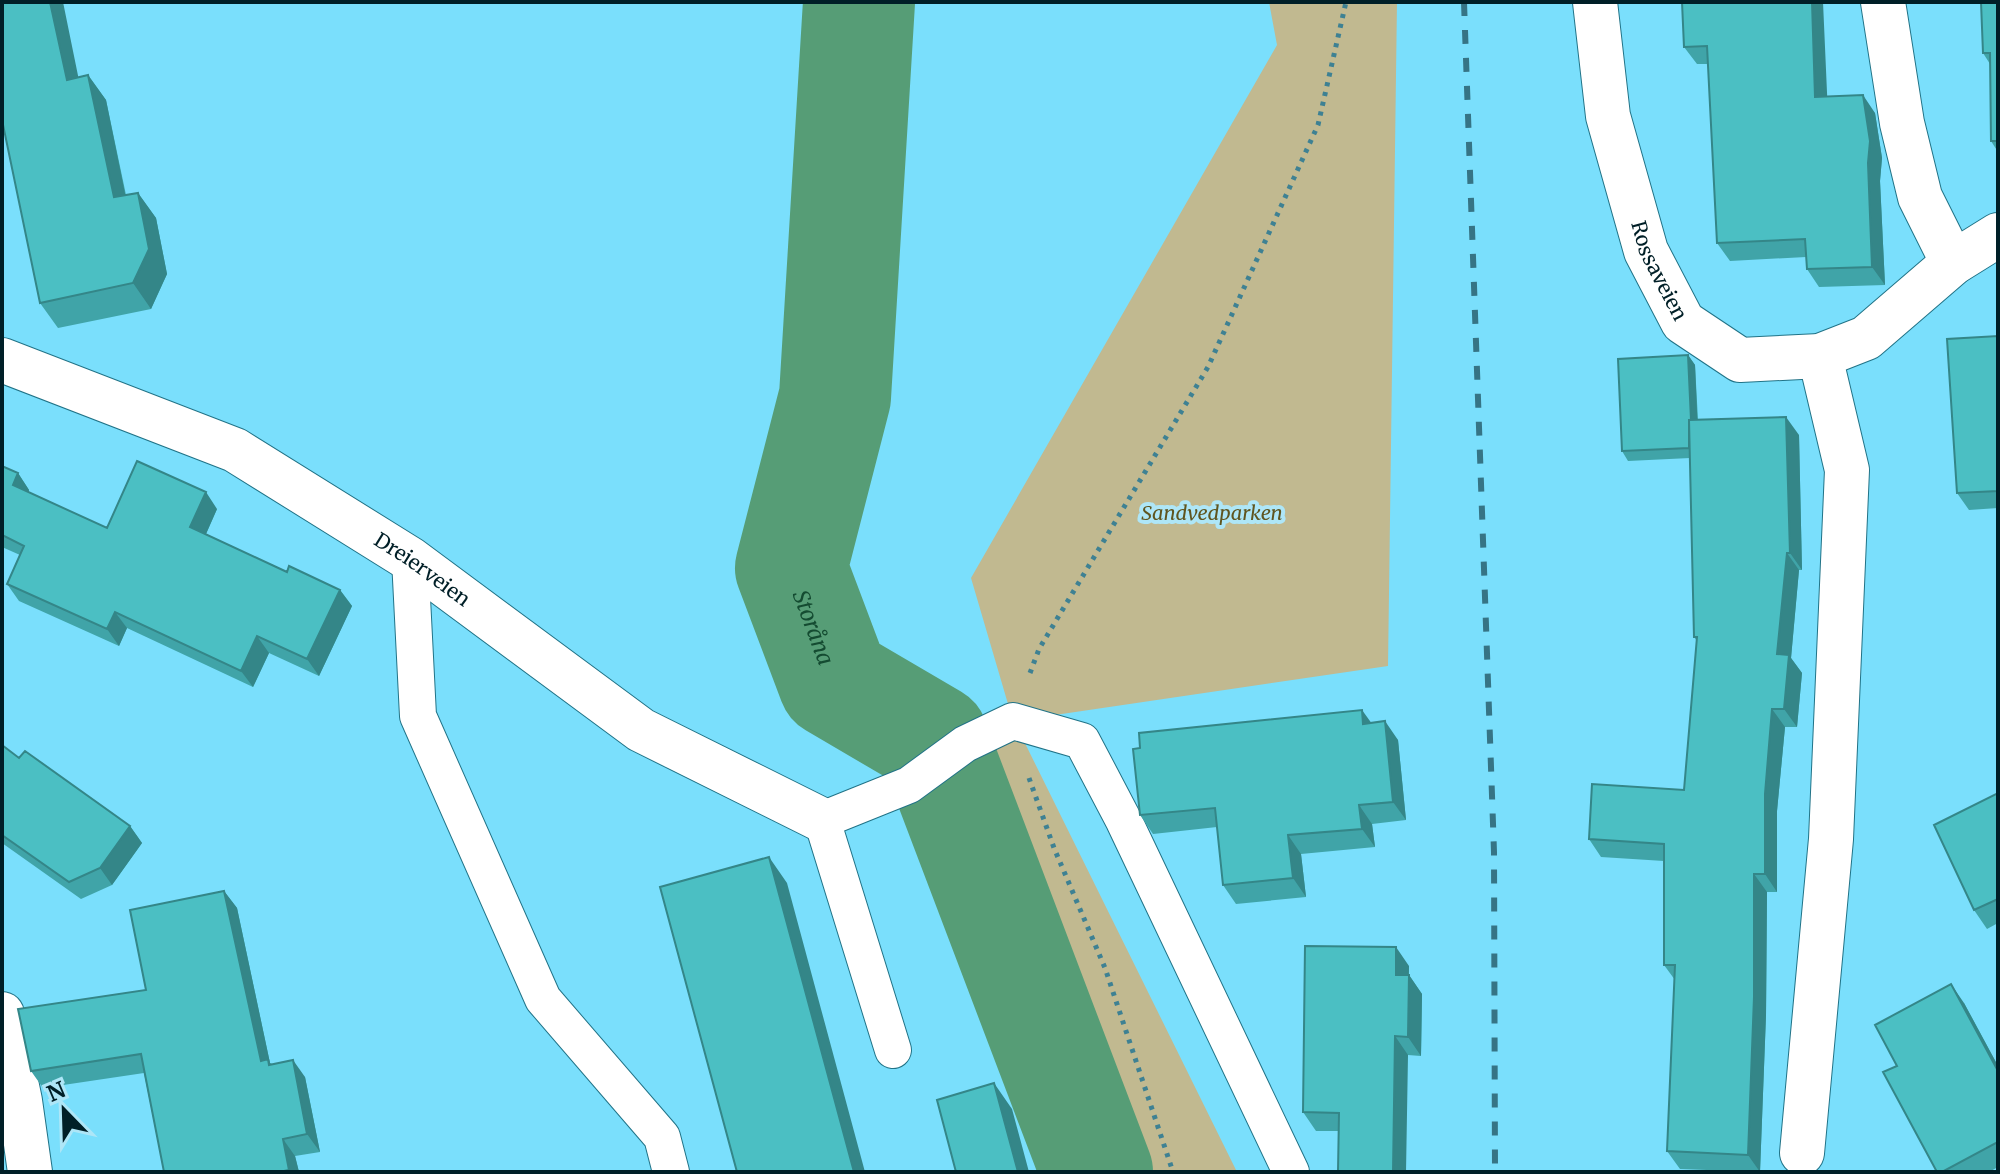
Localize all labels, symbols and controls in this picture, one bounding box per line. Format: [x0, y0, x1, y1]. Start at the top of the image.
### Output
street label: Rossaveien [1626, 218, 1693, 325]
park label: Sandvedparken [1141, 500, 1283, 525]
street label: Dreierveien [370, 527, 476, 612]
water label: Storåna [787, 586, 840, 669]
north arrow [24, 1070, 104, 1150]
text: N [43, 1075, 70, 1108]

